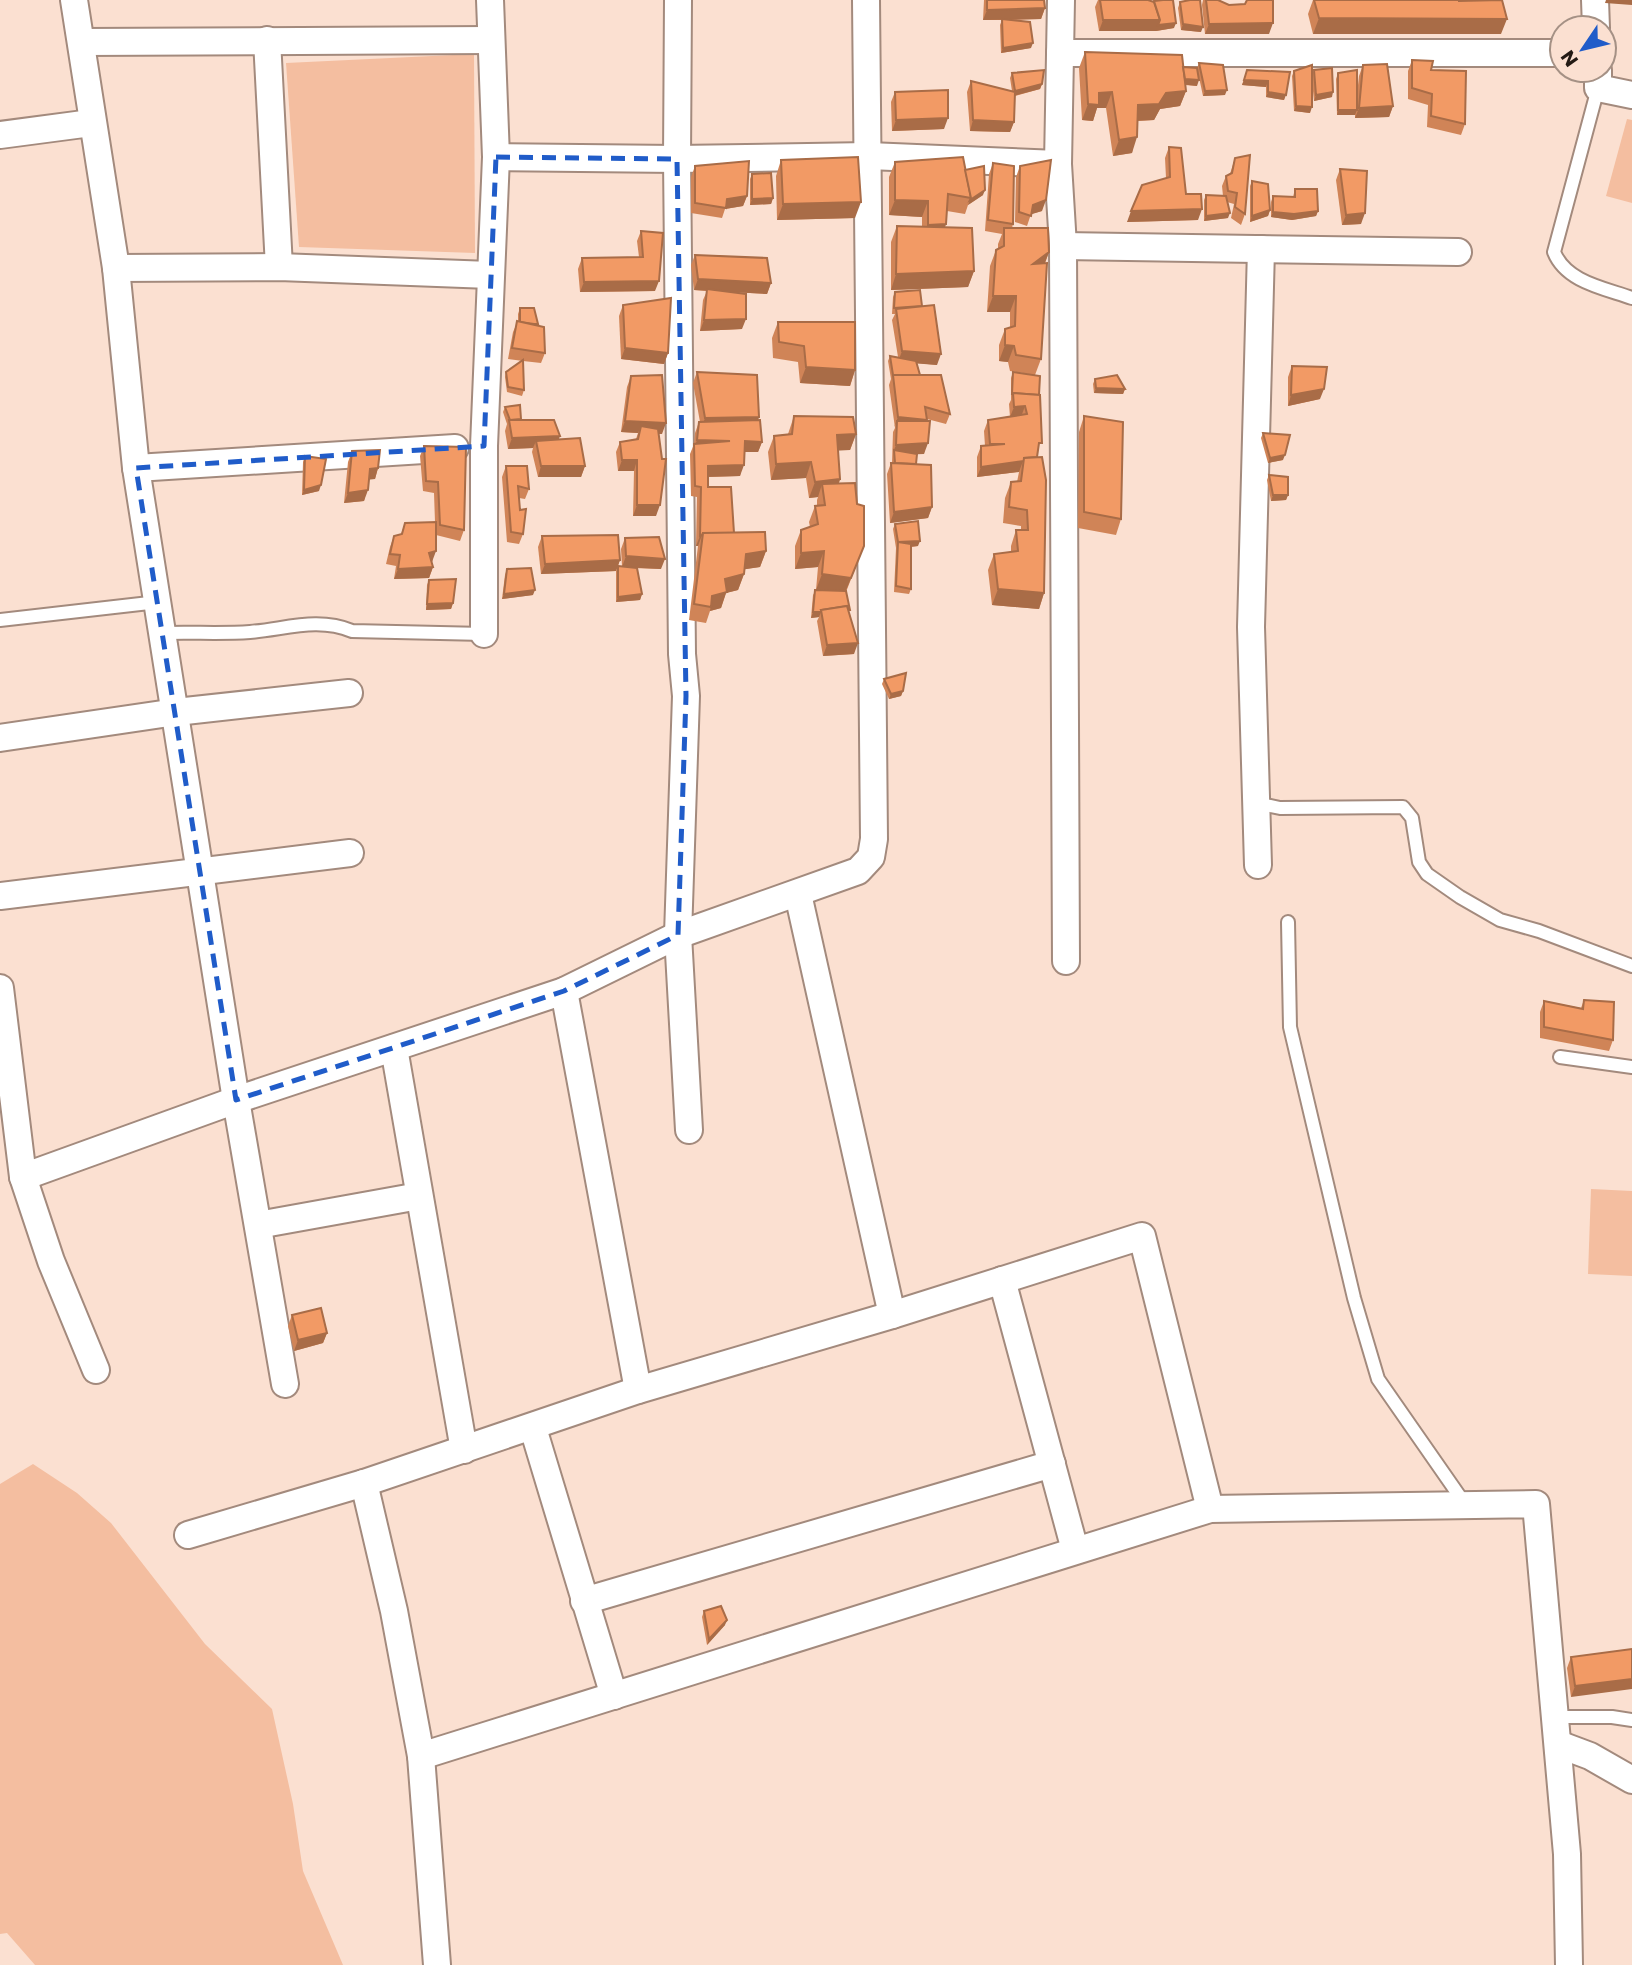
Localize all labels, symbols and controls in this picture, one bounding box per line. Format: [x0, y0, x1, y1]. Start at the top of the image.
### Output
north arrow [1548, 14, 1618, 84]
text: N [1554, 45, 1585, 72]

